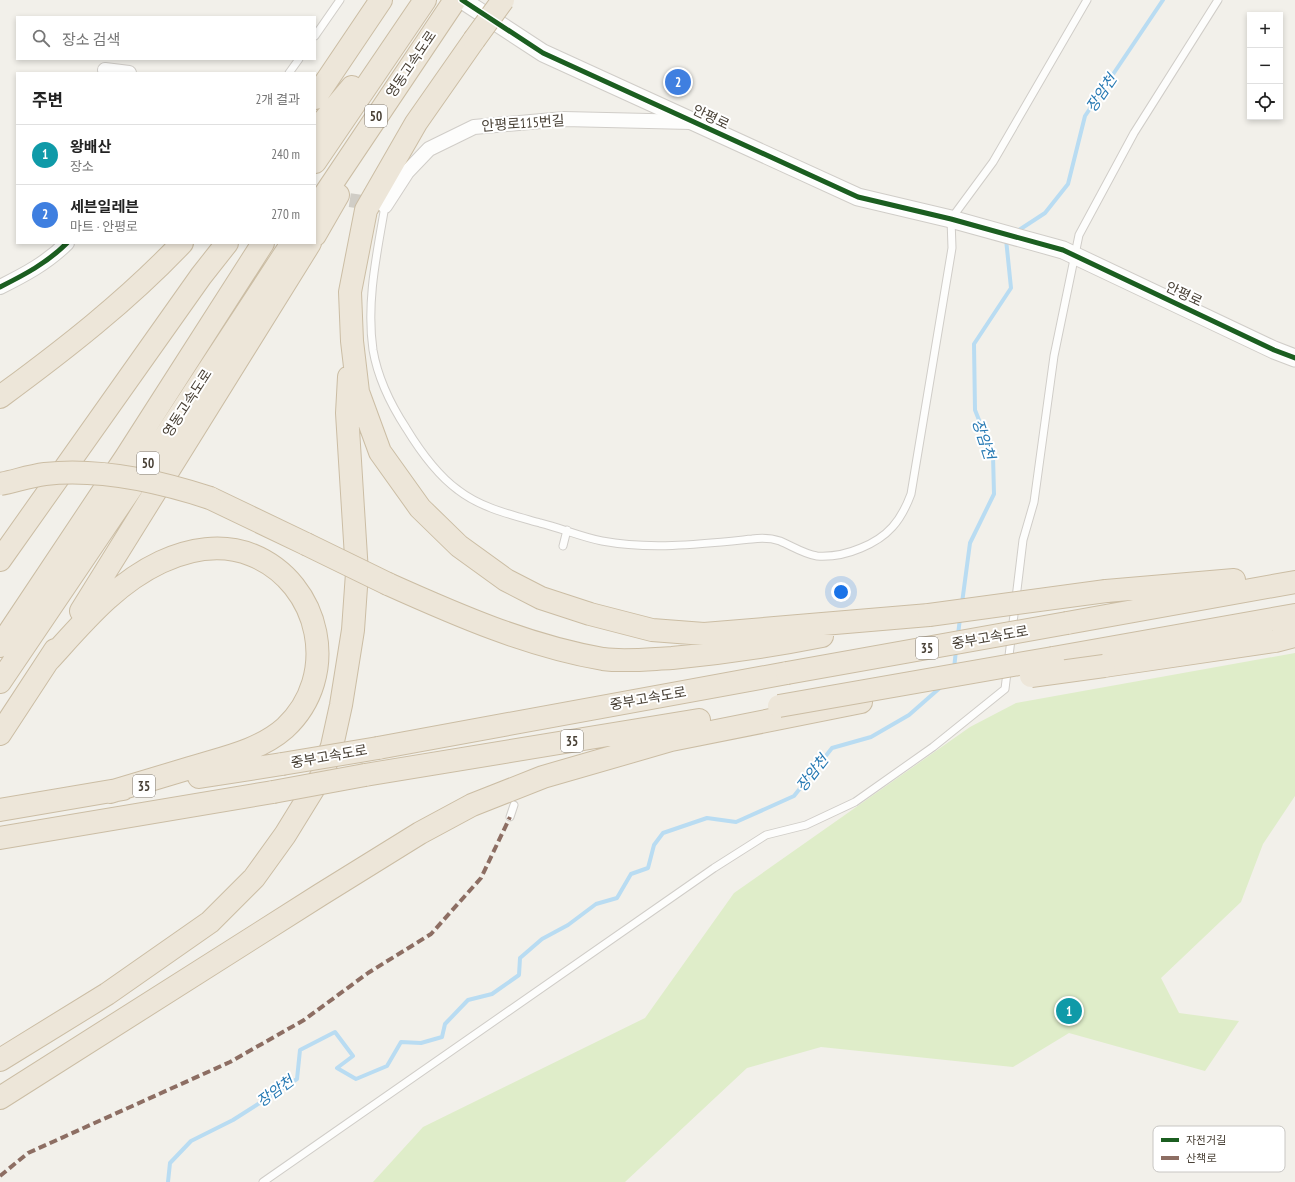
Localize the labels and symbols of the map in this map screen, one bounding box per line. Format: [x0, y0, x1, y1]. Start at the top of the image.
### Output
street label: 영동고속도로 [382, 27, 440, 101]
pin: 2 [665, 67, 691, 97]
water label: 장암천 [1082, 69, 1122, 115]
street label: 안평로 [690, 101, 732, 133]
road number: 50 [365, 105, 387, 127]
street label: 안평로115번길 [481, 111, 565, 135]
street label: 안평로 [1163, 278, 1205, 310]
street label: 영동고속도로 [158, 366, 216, 440]
water label: 장암천 [969, 416, 1000, 464]
road number: 50 [137, 452, 159, 474]
your location [831, 582, 851, 602]
street label: 중부고속도로 [950, 621, 1030, 653]
road number: 35 [916, 637, 938, 659]
street label: 중부고속도로 [608, 682, 688, 714]
road number: 35 [561, 730, 583, 752]
street label: 중부고속도로 [289, 740, 369, 772]
water label: 장암천 [792, 749, 834, 795]
road number: 35 [133, 775, 155, 797]
pin: 1 [1056, 996, 1082, 1026]
water label: 장암천 [253, 1070, 299, 1111]
legend [1153, 1126, 1285, 1172]
text: 자전거길 [1186, 1133, 1226, 1147]
text: 산책로 [1186, 1151, 1216, 1165]

